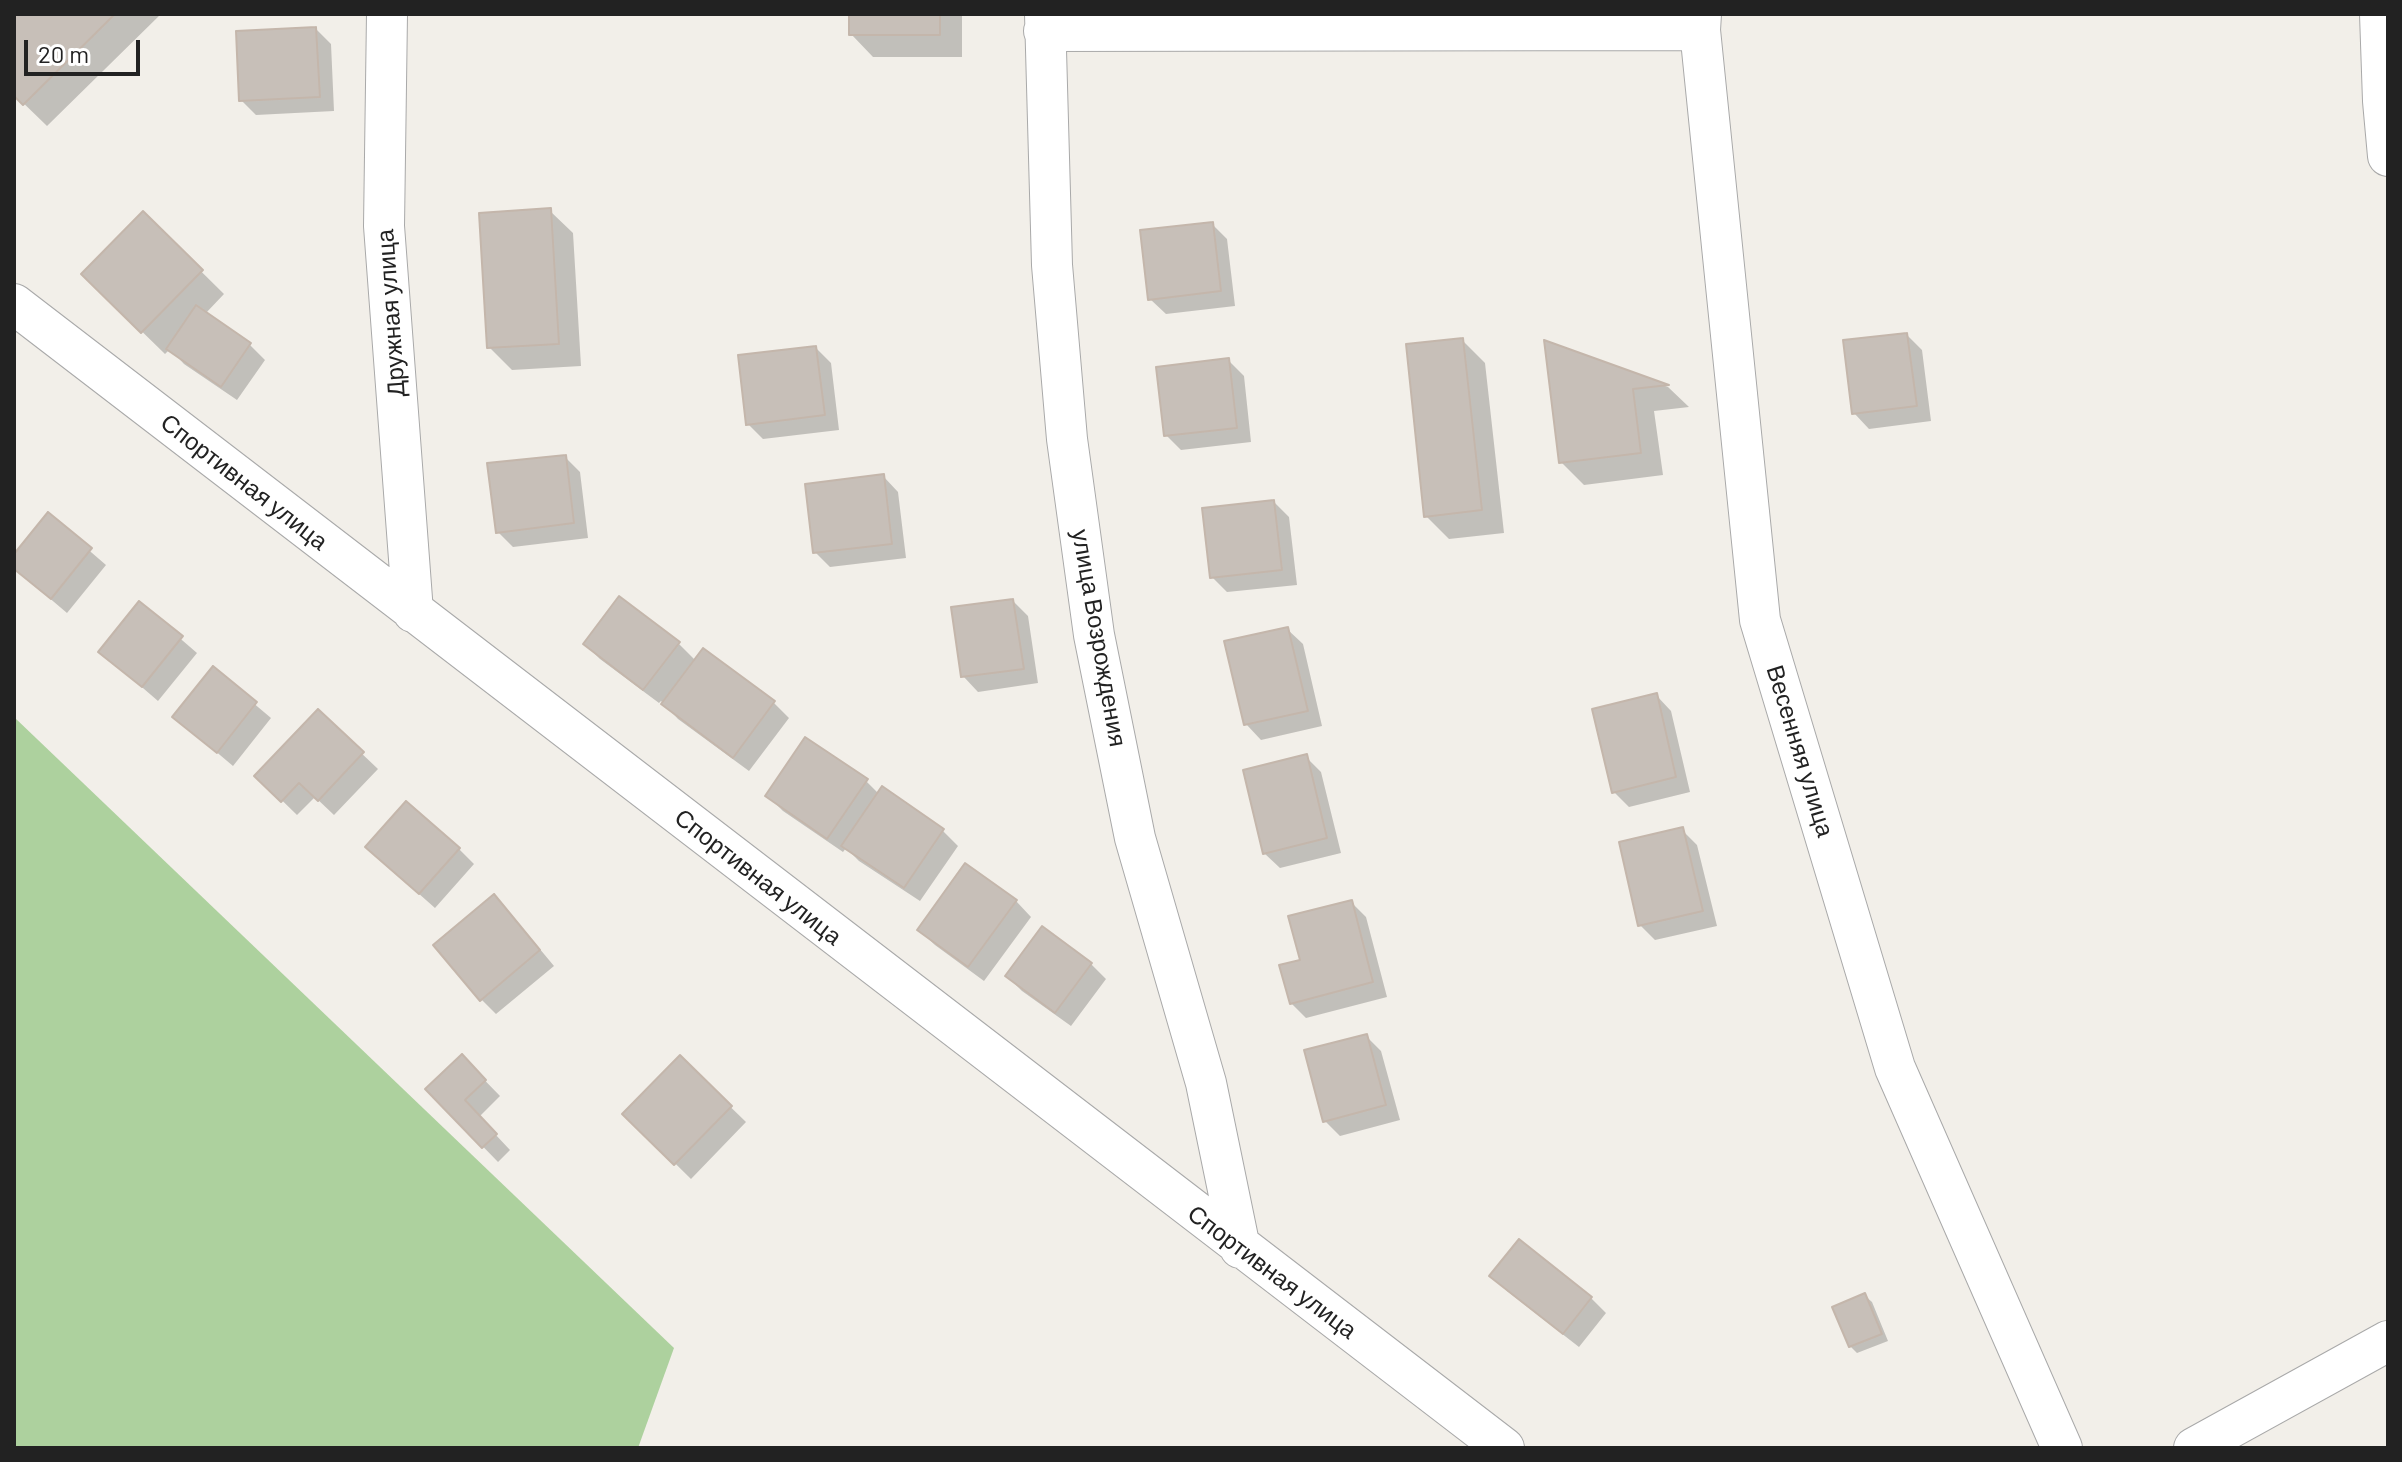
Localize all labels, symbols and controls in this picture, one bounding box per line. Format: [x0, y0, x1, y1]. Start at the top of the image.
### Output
scale bar [28, 24, 144, 74]
text: 20 m [38, 39, 89, 68]
street label: Дружная улица [371, 228, 411, 398]
street label: Спортивная улица [155, 408, 333, 556]
street label: улица Возрождения [1066, 527, 1132, 749]
street label: Весенняя улица [1760, 662, 1840, 840]
street label: Спортивная улица [669, 803, 847, 951]
street label: Спортивная улица [1182, 1199, 1362, 1345]

